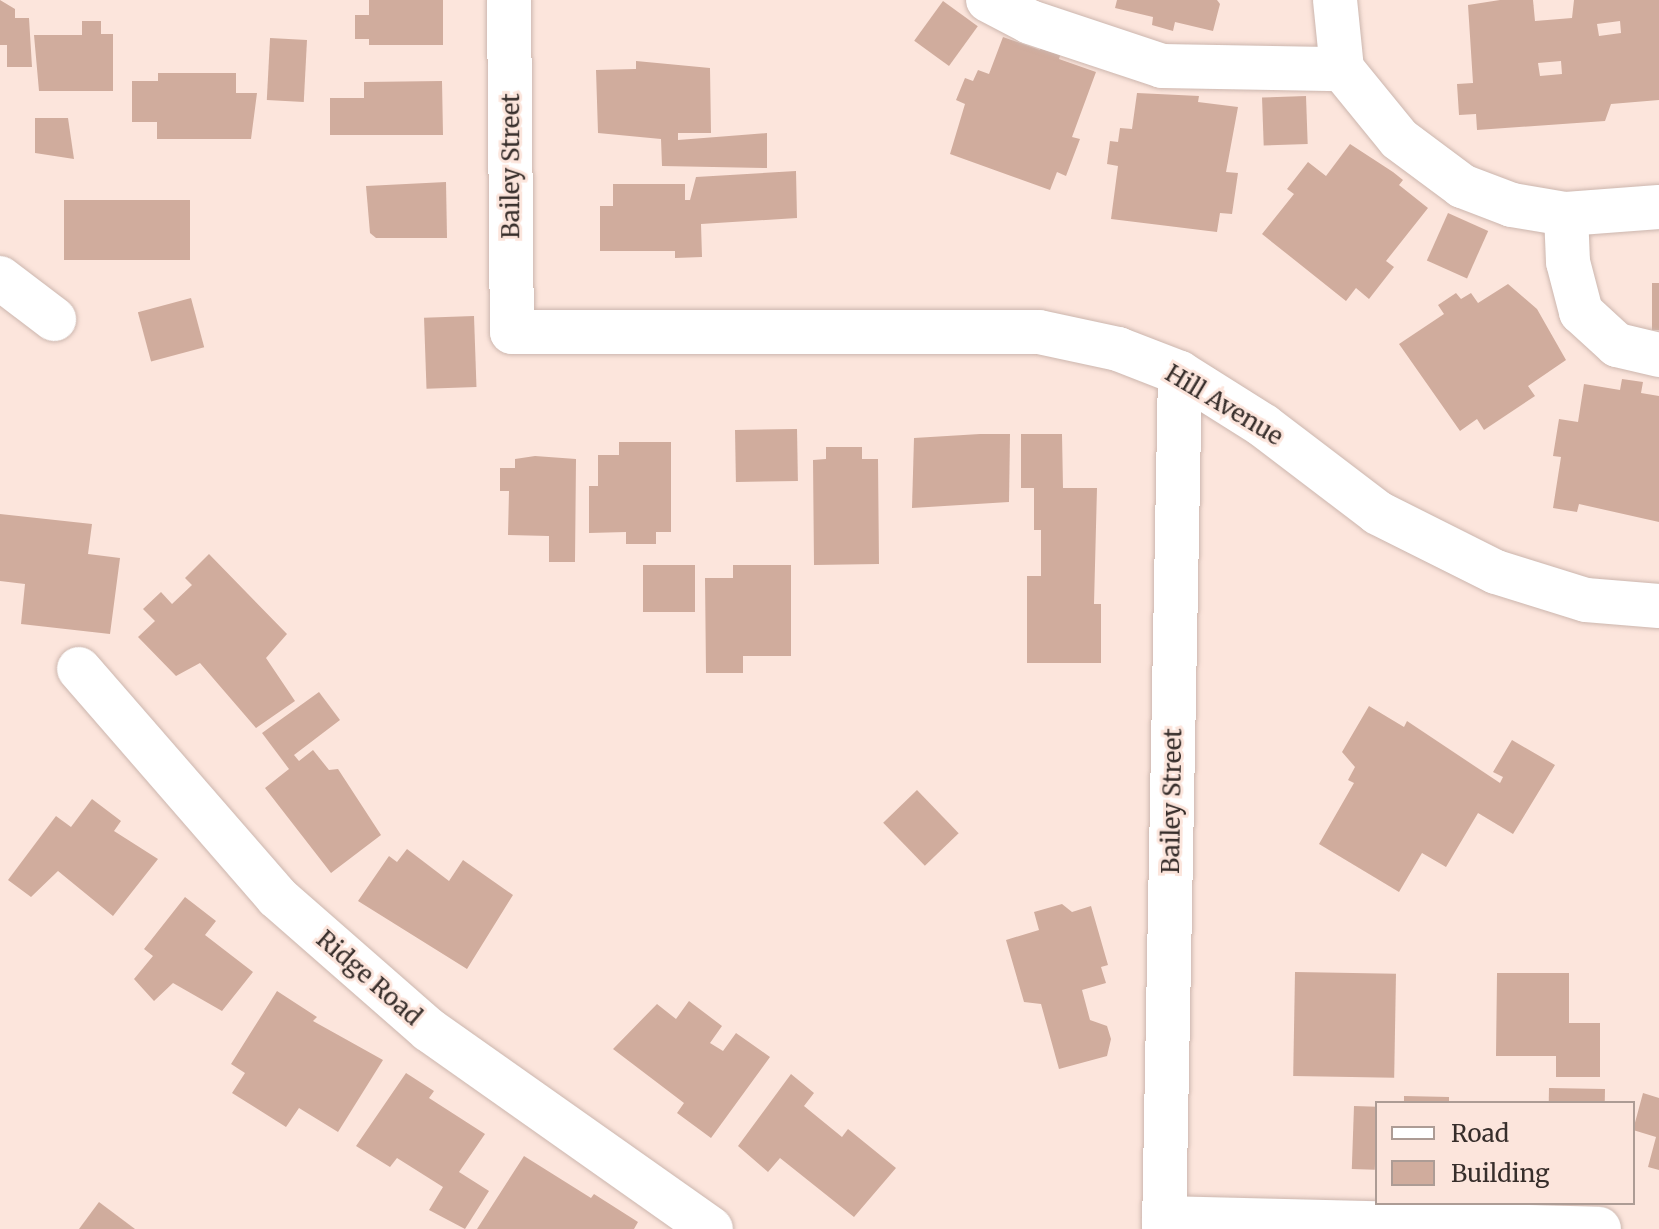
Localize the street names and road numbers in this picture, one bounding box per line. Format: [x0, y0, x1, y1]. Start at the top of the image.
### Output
street label: Bailey Street [497, 93, 525, 239]
street label: Hill Avenue [1160, 359, 1288, 451]
street label: Bailey Street [1156, 728, 1188, 874]
street label: Ridge Road [311, 925, 427, 1031]

